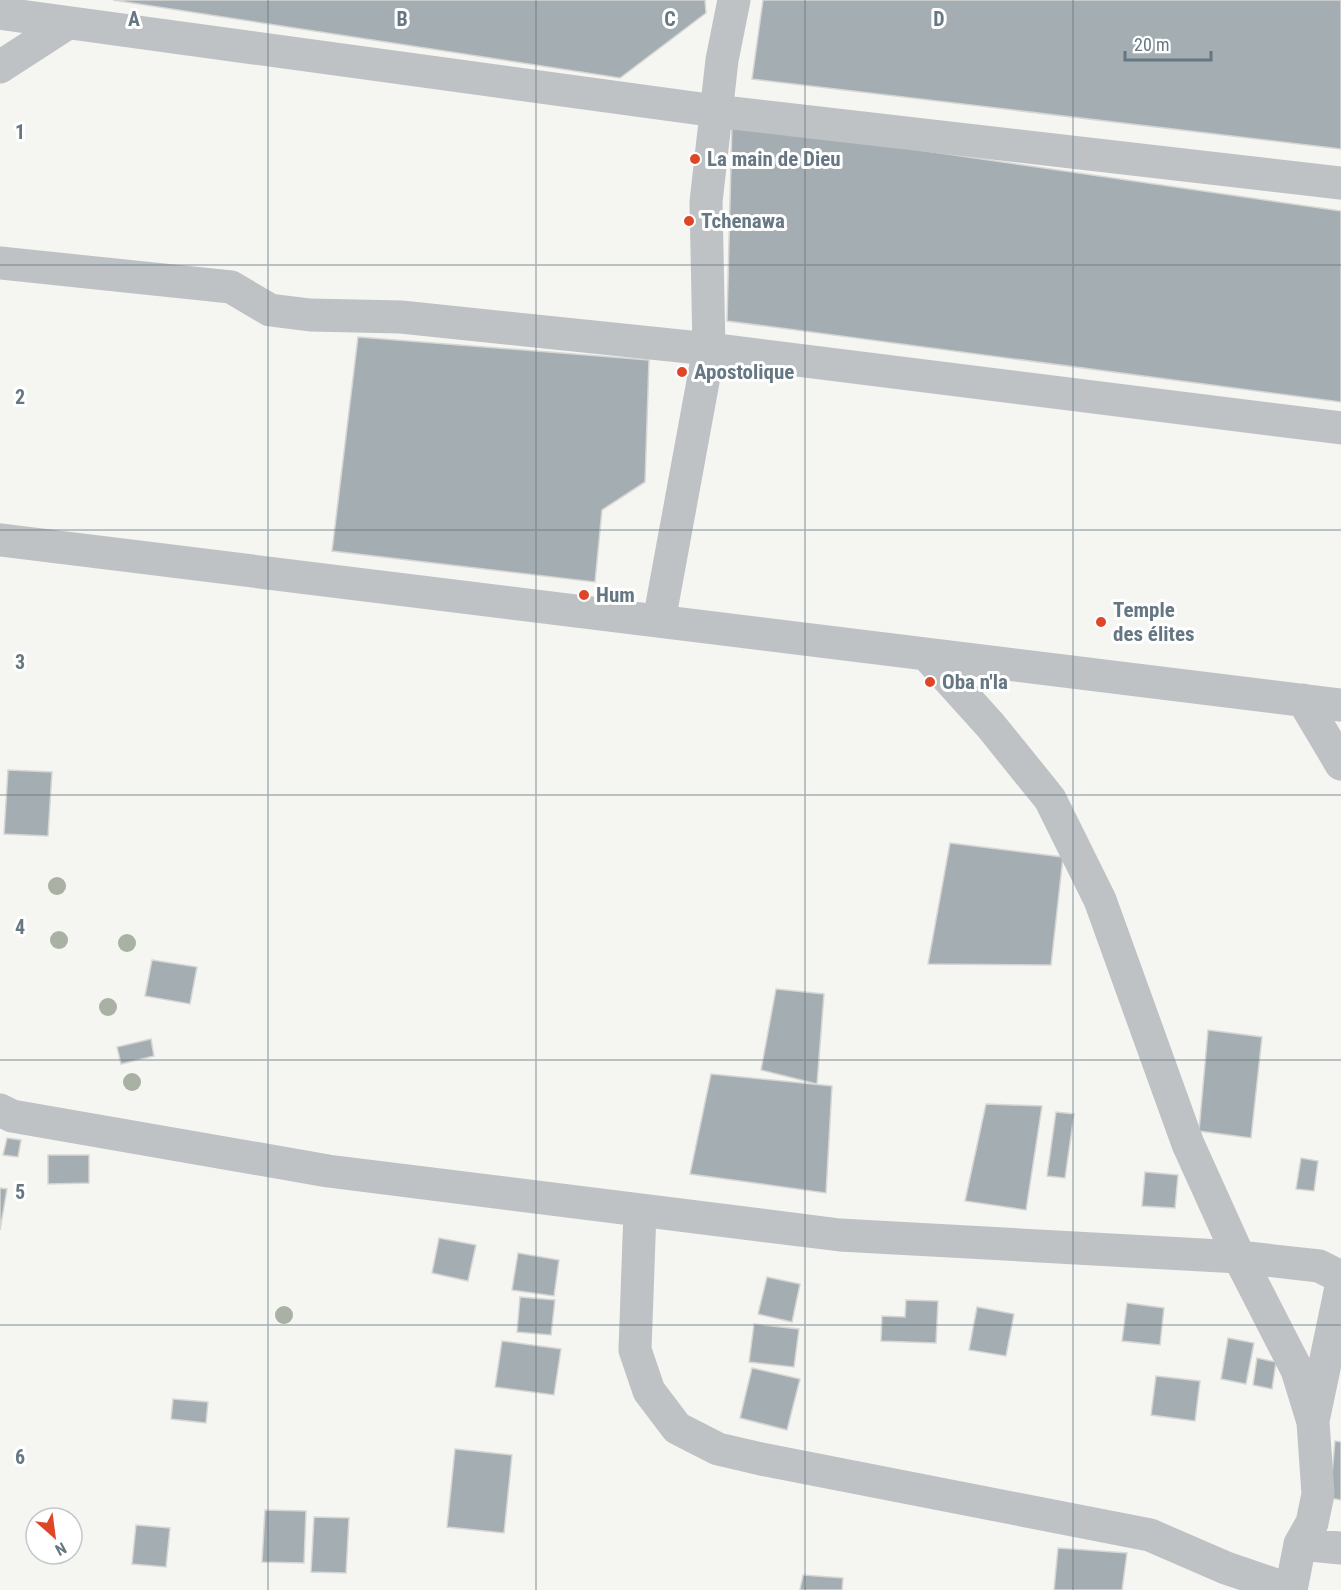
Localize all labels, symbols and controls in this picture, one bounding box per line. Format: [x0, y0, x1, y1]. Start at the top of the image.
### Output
text: A [128, 7, 140, 31]
text: B [396, 7, 408, 31]
text: C [664, 7, 676, 31]
text: D [933, 7, 945, 31]
scale bar [1125, 24, 1210, 62]
text: 20 m [1134, 34, 1169, 55]
text: 1 [15, 120, 25, 144]
place label: La main de Dieu [707, 147, 841, 171]
marker: La main de Dieu [688, 152, 702, 166]
place label: Tchenawa [701, 209, 785, 233]
marker: Tchenawa [682, 214, 696, 228]
place label: Apostolique [694, 360, 794, 384]
marker: Apostolique [675, 365, 689, 379]
text: 2 [15, 385, 25, 409]
place label: Hum [596, 583, 635, 607]
marker: Hum [577, 588, 591, 602]
place label: Temple des élites [1113, 598, 1195, 646]
marker: Temple des élites [1094, 615, 1108, 629]
text: 3 [15, 650, 25, 674]
place label: Oba n'la [942, 670, 1008, 694]
marker: Oba n'la [923, 675, 937, 689]
text: 4 [15, 915, 25, 939]
text: 5 [15, 1180, 25, 1204]
text: 6 [15, 1445, 25, 1469]
north arrow [24, 1506, 84, 1566]
text: N [52, 1538, 70, 1559]

